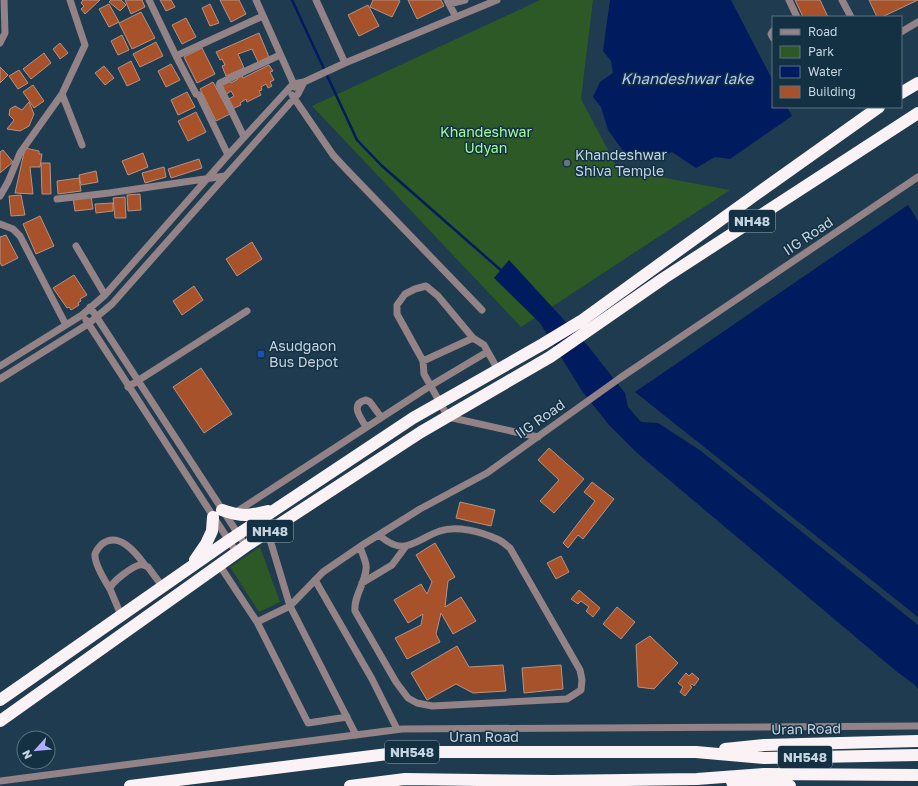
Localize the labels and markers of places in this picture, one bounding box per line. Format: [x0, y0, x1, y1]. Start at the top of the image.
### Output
place label: Khandeshwar Shiva Temple [575, 146, 667, 179]
marker: Khandeshwar Shiva Temple [562, 158, 572, 168]
place label: Asudgaon Bus Depot [269, 337, 338, 370]
marker: Asudgaon Bus Depot [256, 349, 266, 359]

